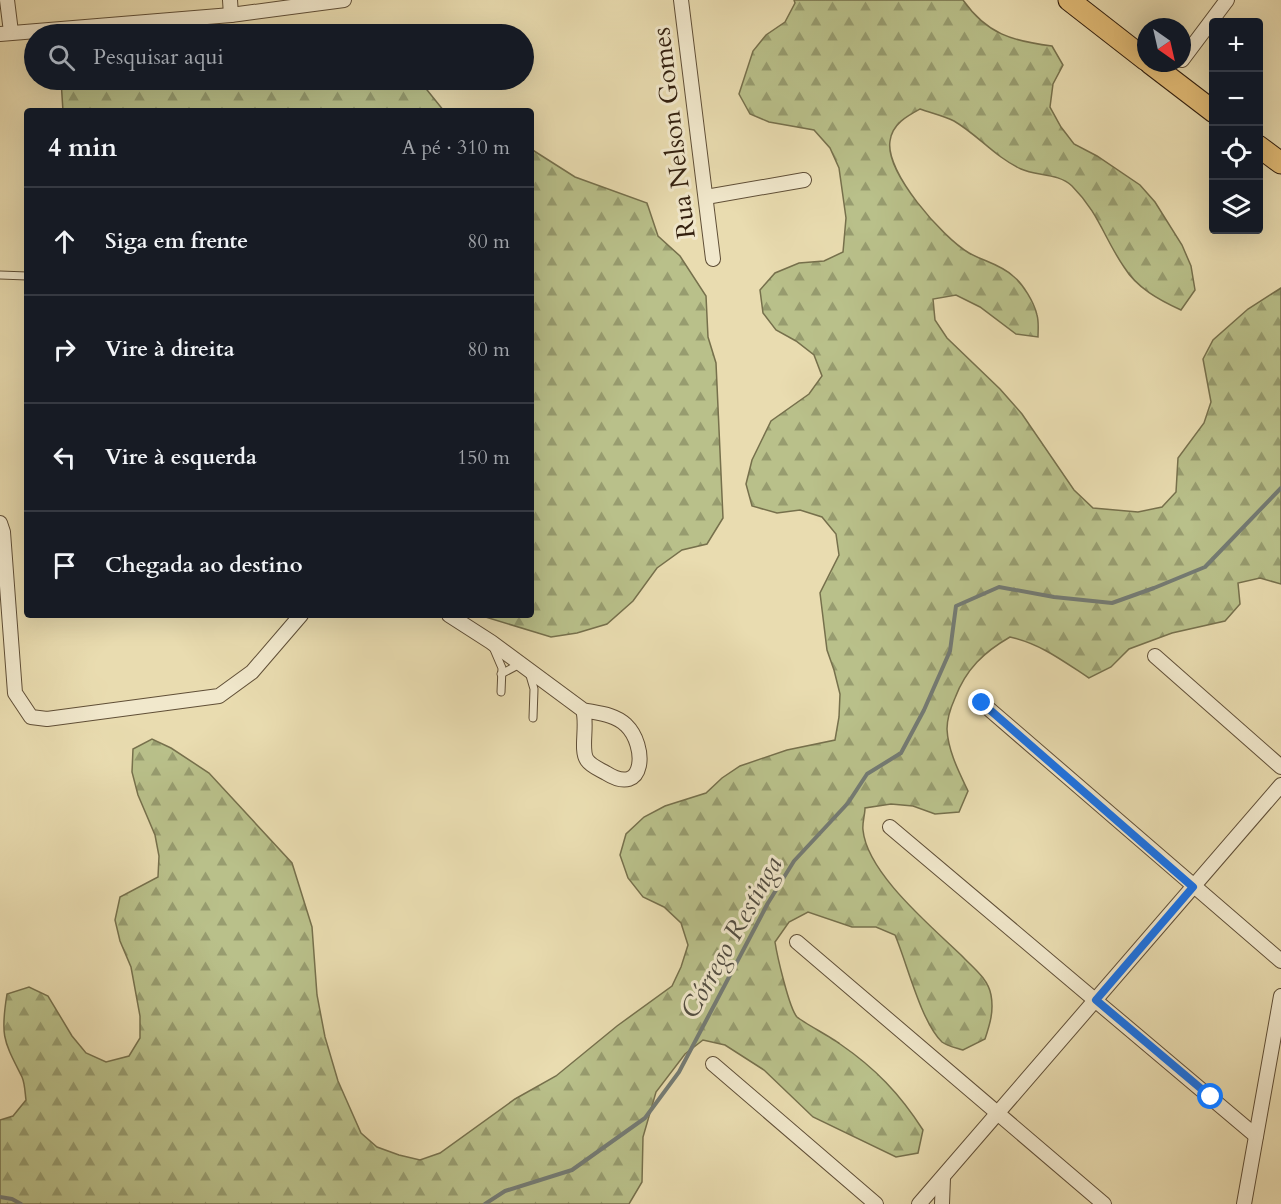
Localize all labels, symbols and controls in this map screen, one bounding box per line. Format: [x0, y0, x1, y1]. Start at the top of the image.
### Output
north arrow [1137, 18, 1191, 72]
map controls [1209, 18, 1263, 234]
button: + [1209, 18, 1263, 72]
search box [24, 24, 534, 90]
street label: Rua Nelson Gomes [643, 25, 704, 241]
icon: search [45, 41, 78, 74]
text: Pesquisar aqui [93, 42, 224, 72]
button: − [1209, 72, 1263, 126]
button: locate [1209, 126, 1263, 180]
text: 4 min [48, 130, 117, 165]
text: A pé · 310 m [402, 134, 510, 161]
button: layers [1209, 180, 1263, 234]
icon: ahead [48, 225, 81, 258]
text: Siga em frente [105, 226, 248, 256]
text: 80 m [467, 228, 510, 255]
icon: right [48, 333, 81, 366]
text: Vire à direita [105, 334, 235, 364]
text: 80 m [467, 336, 510, 363]
icon: left [48, 441, 81, 474]
text: Vire à esquerda [105, 442, 257, 472]
text: 150 m [457, 444, 510, 471]
icon: arrive [48, 549, 81, 582]
text: Chegada ao destino [105, 550, 303, 580]
route end [968, 689, 994, 715]
water label: Córrego Restinga [672, 850, 791, 1025]
route start [1197, 1083, 1223, 1109]

